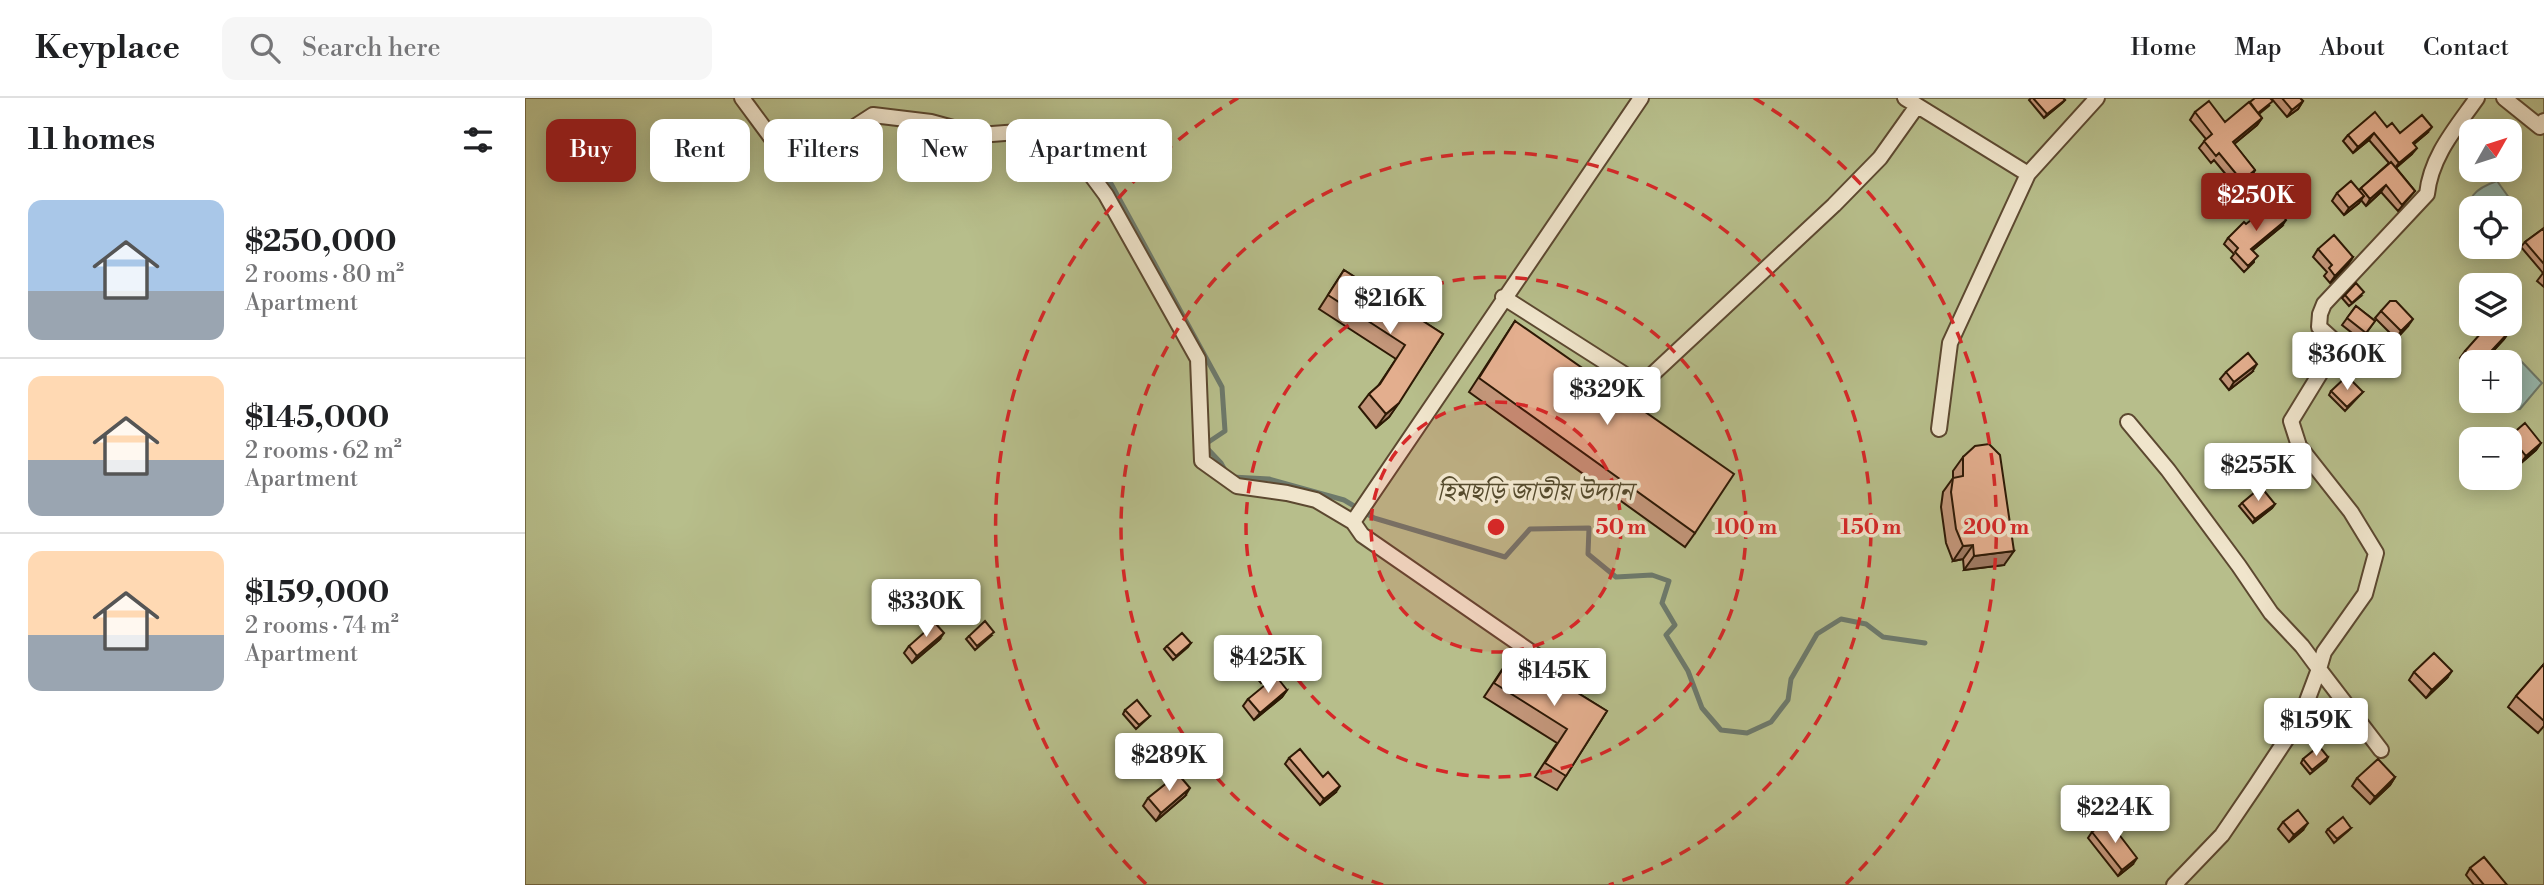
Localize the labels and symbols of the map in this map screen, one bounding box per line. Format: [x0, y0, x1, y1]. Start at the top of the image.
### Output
north arrow [2459, 119, 2522, 182]
pin: $250K [2207, 174, 2305, 233]
pin: $216K [1341, 276, 1439, 336]
pin: $360K [2298, 332, 2396, 392]
pin: $329K [1558, 368, 1656, 427]
pin: $255K [2209, 444, 2307, 503]
park label: হিমছড়ি জাতীয় উদ্যান [1437, 476, 1638, 508]
centre of rings [1484, 515, 1508, 539]
text: 50 m [1596, 515, 1646, 541]
text: 100 m [1715, 515, 1777, 541]
text: 150 m [1841, 515, 1901, 541]
text: 200 m [1963, 515, 2029, 541]
pin: $330K [877, 580, 975, 639]
pin: $425K [1219, 636, 1317, 695]
pin: $145K [1505, 648, 1603, 708]
pin: $159K [2267, 698, 2365, 758]
pin: $289K [1120, 734, 1218, 793]
pin: $224K [2066, 786, 2164, 845]

